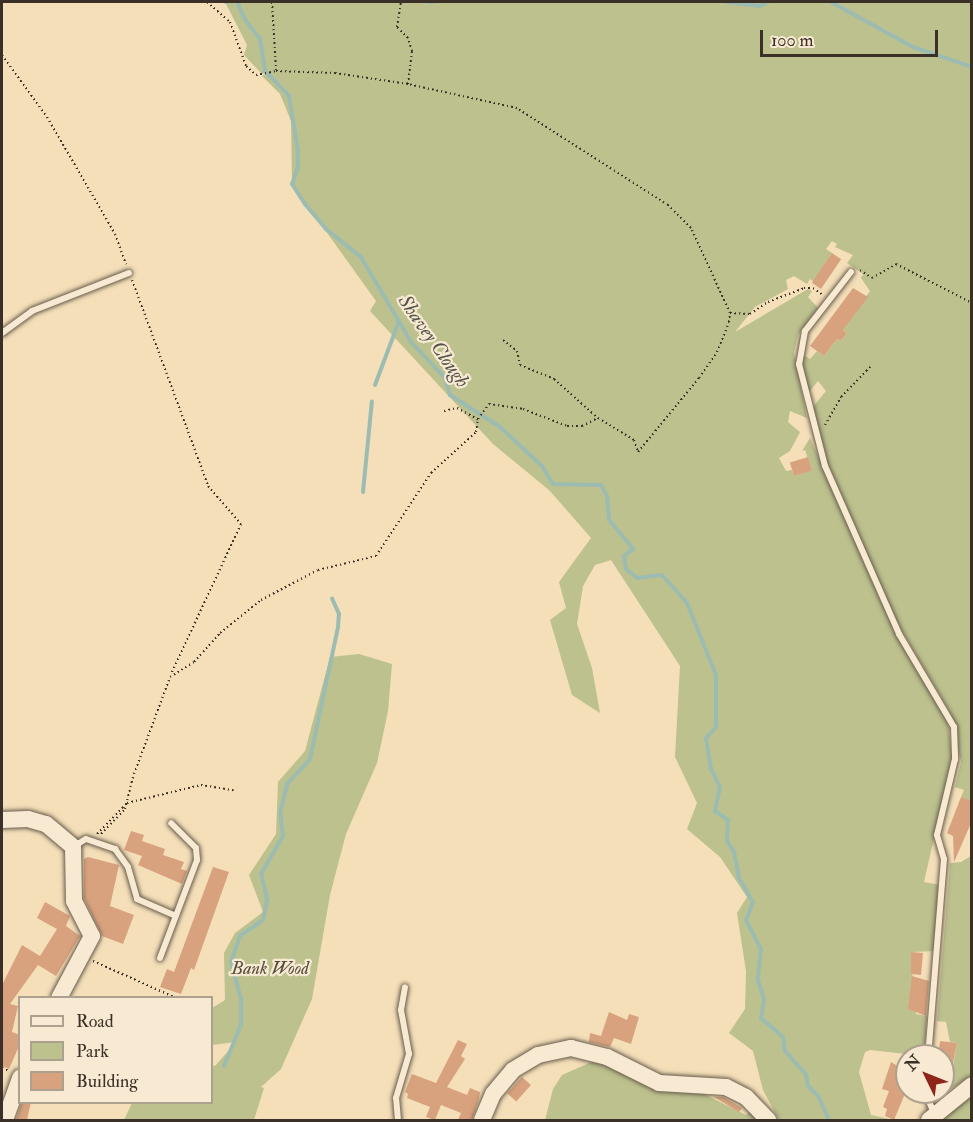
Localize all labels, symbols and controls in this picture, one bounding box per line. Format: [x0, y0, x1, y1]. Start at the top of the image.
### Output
scale bar [763, 18, 942, 56]
text: 100 m [771, 29, 814, 52]
water label: Shavey Clough [393, 290, 475, 392]
park label: Bank Wood [231, 958, 309, 980]
legend [18, 996, 213, 1104]
text: Road [76, 1010, 114, 1033]
text: Park [76, 1040, 109, 1063]
north arrow [895, 1044, 955, 1104]
text: N [901, 1051, 925, 1075]
text: Building [76, 1070, 138, 1093]

